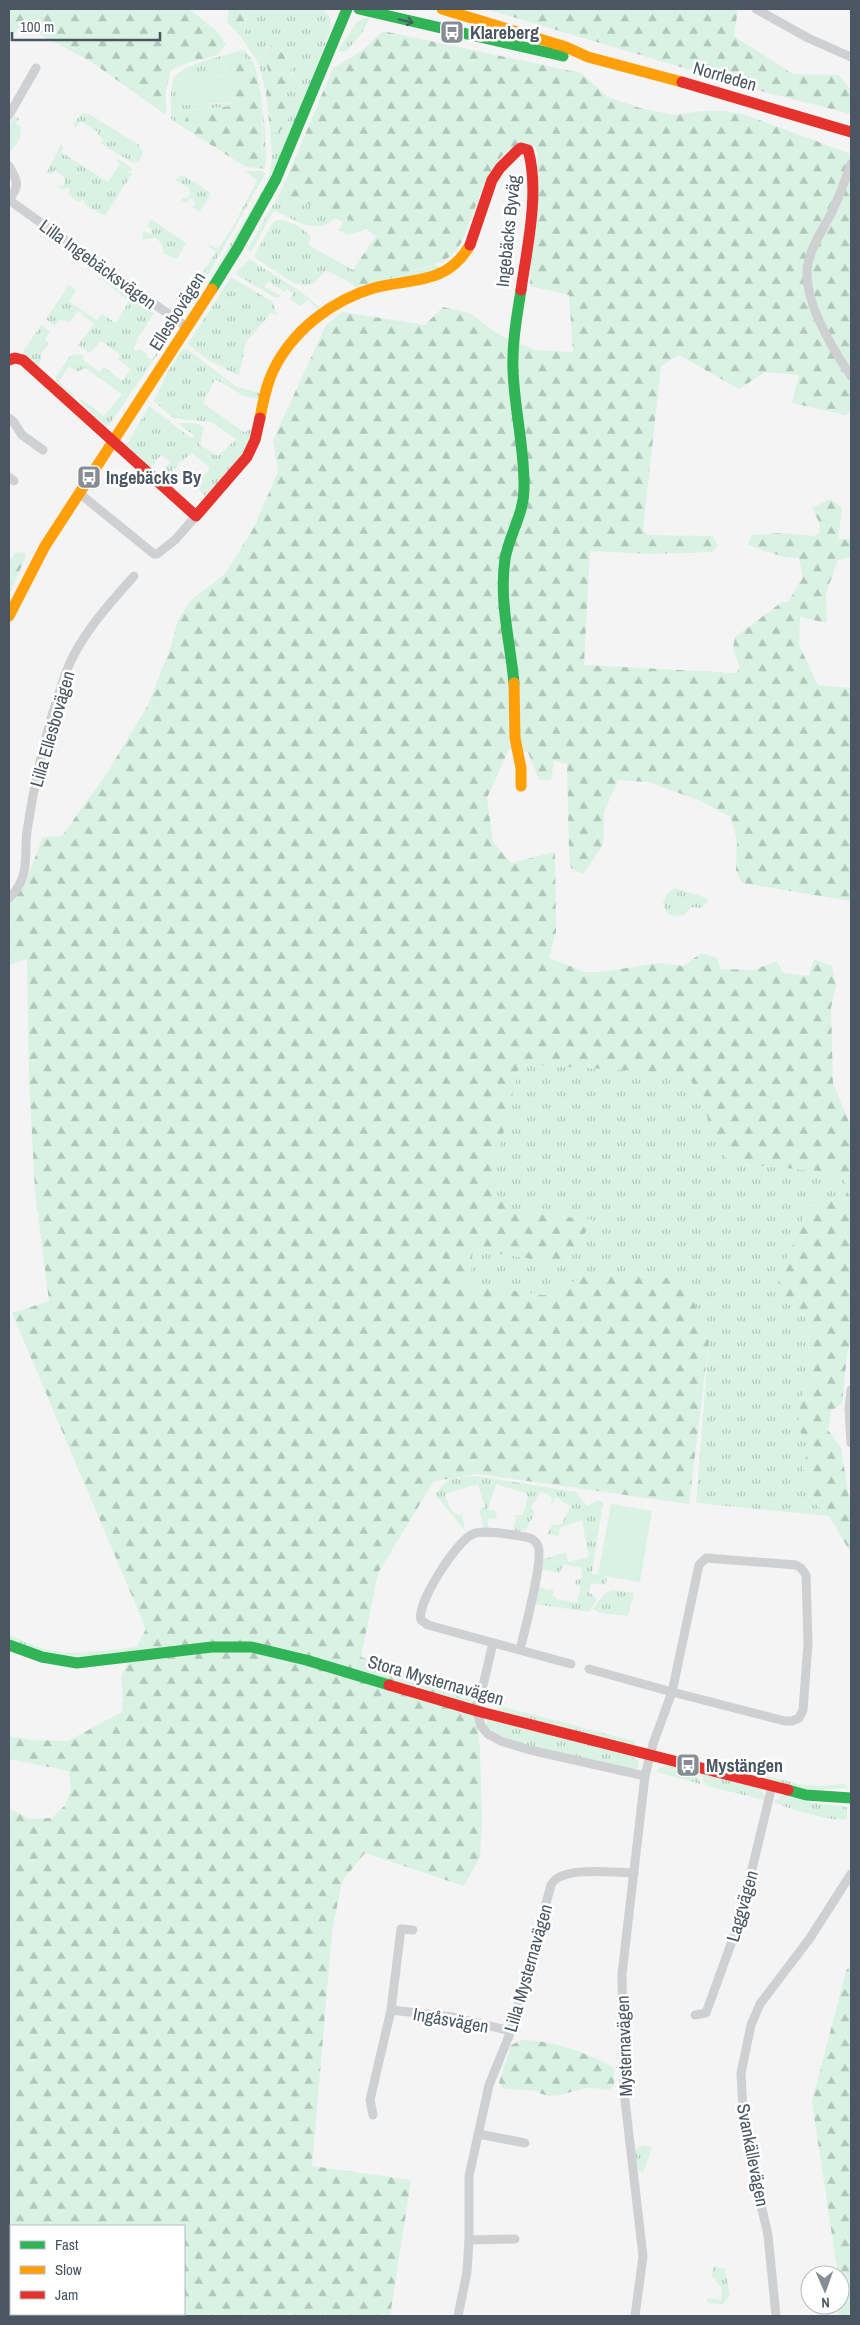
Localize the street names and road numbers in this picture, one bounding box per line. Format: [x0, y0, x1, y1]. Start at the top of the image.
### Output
street label: Norrleden [690, 55, 760, 97]
street label: Ingebäcks Byväg [490, 173, 526, 288]
street label: Lilla Ingebäcksvägen [35, 213, 161, 315]
street label: Ellesbovägen [143, 267, 211, 355]
street label: Lilla Ellesbovägen [23, 668, 81, 790]
street label: Stora Mysternavägen [365, 1649, 507, 1711]
street label: Laggvägen [720, 1867, 764, 1945]
street label: Lilla Mysternavägen [498, 1901, 558, 2035]
street label: Mysternavägen [610, 1995, 638, 2097]
street label: Ingåsvägen [411, 2001, 491, 2039]
street label: Svankällevägen [731, 2101, 775, 2209]

